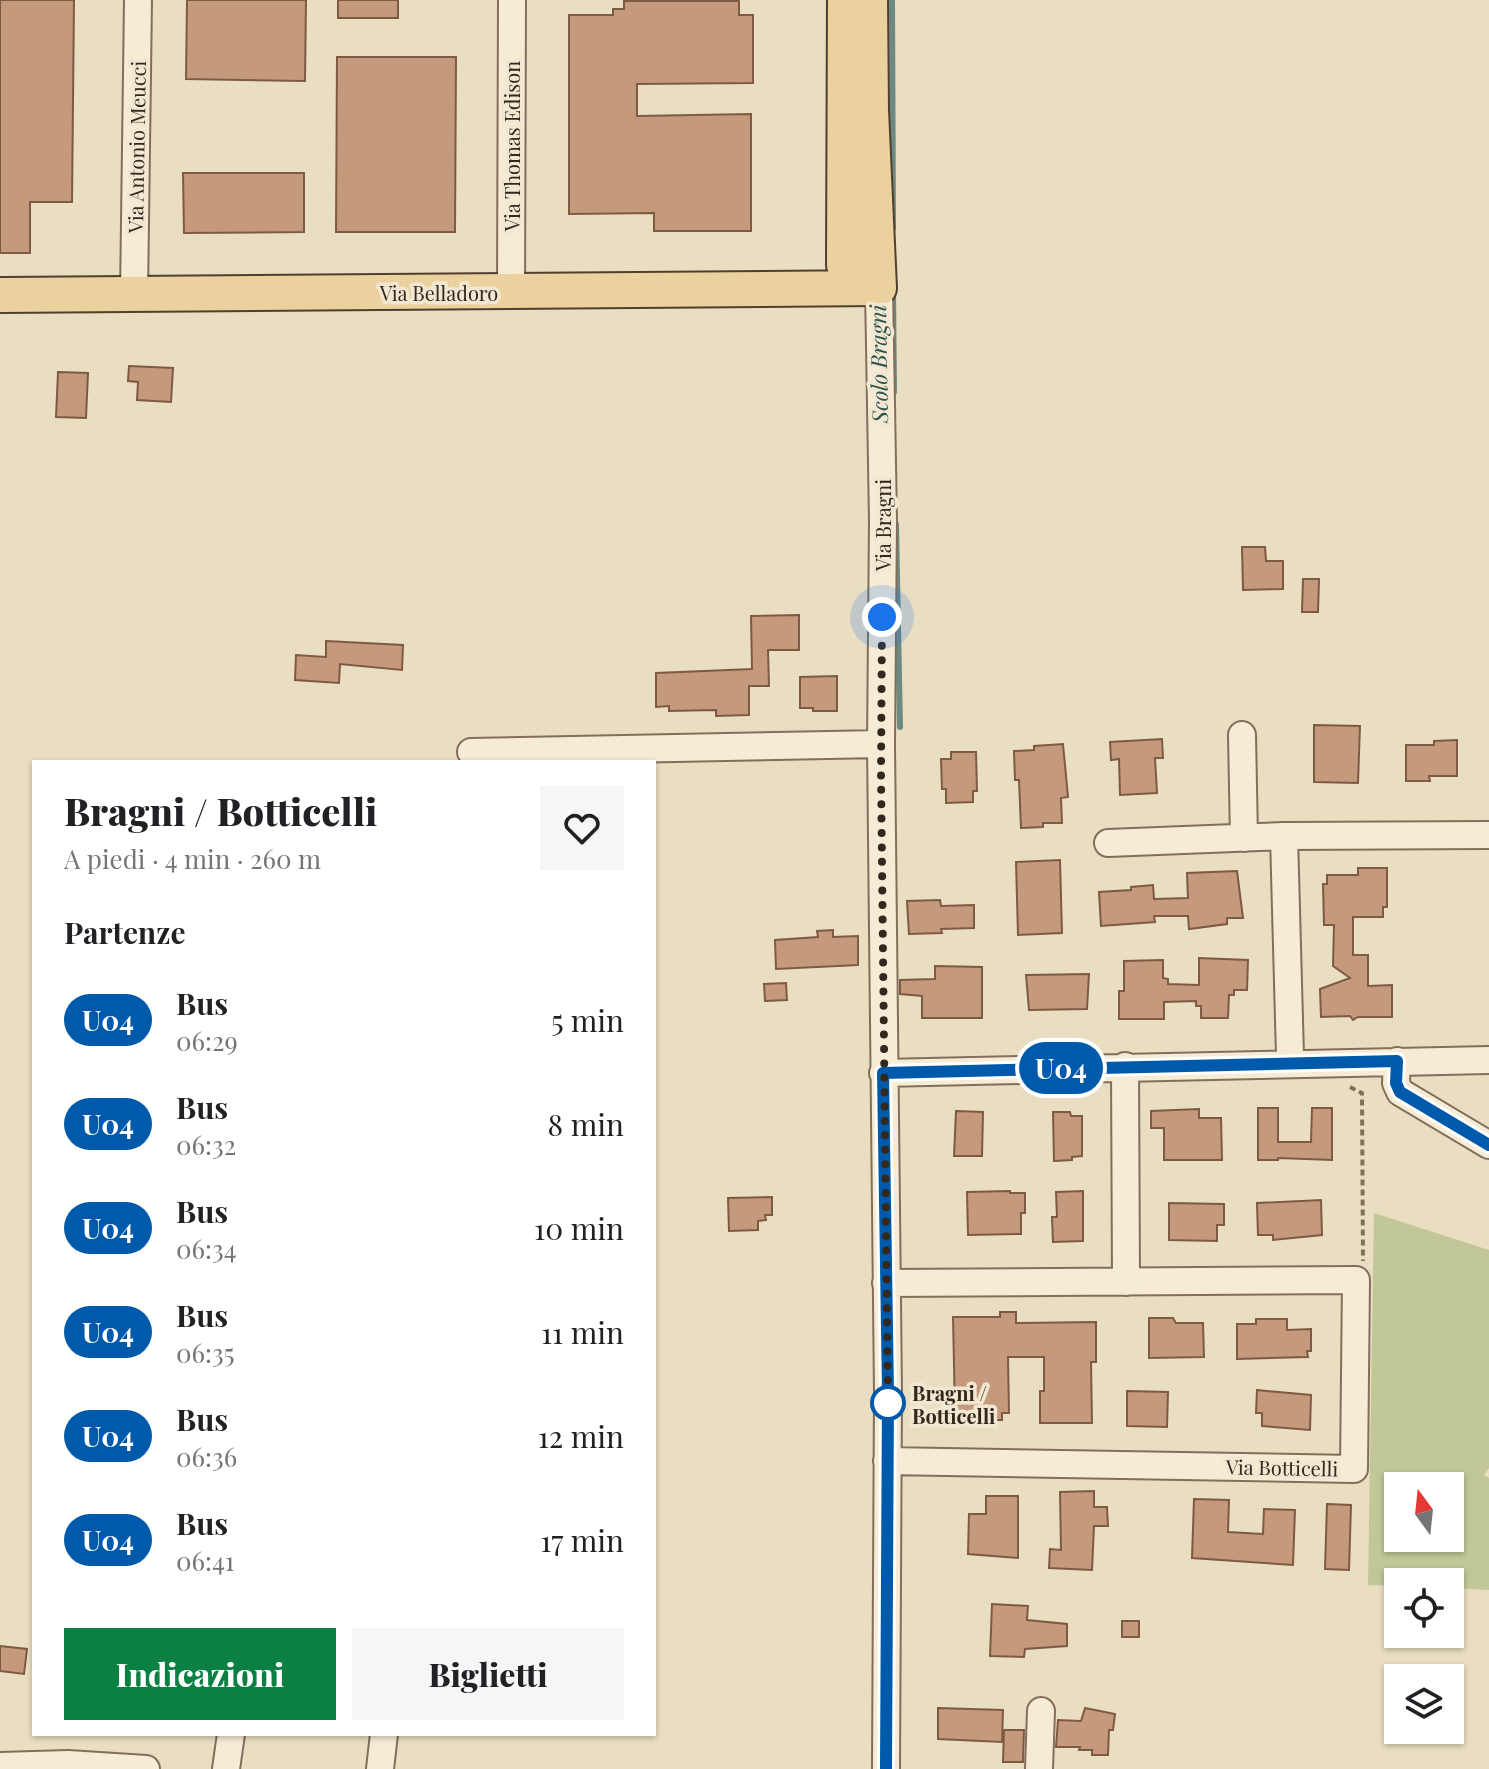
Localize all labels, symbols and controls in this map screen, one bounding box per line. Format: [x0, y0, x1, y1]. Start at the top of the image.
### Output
street label: Via Antonio Meucci [121, 60, 151, 234]
street label: Via Thomas Edison [498, 61, 525, 232]
street label: Via Belladoro [379, 279, 498, 306]
water label: Scolo Bragni [862, 304, 894, 424]
street label: Via Bragni [869, 479, 896, 572]
your location [862, 597, 902, 637]
text: Bragni / Botticelli [64, 785, 377, 836]
button: heart [540, 786, 624, 870]
text: A piedi · 4 min · 260 m [64, 841, 321, 876]
text: Partenze [64, 912, 186, 952]
text: Bus [176, 983, 228, 1023]
text: 5 min [551, 1000, 624, 1040]
text: U04 [82, 1001, 134, 1038]
text: 06:29 [176, 1023, 238, 1058]
line badge: U04 [1015, 1042, 1107, 1094]
text: U04 [1035, 1049, 1087, 1086]
text: Bus [176, 1087, 228, 1127]
text: 8 min [548, 1104, 624, 1144]
text: U04 [82, 1105, 134, 1142]
text: 06:32 [176, 1127, 236, 1162]
text: Bus [176, 1191, 228, 1231]
text: 10 min [534, 1208, 624, 1248]
text: U04 [82, 1209, 134, 1246]
text: 06:34 [176, 1231, 237, 1266]
text: Bus [176, 1295, 228, 1335]
text: 11 min [541, 1312, 624, 1352]
text: U04 [82, 1313, 134, 1350]
text: 06:35 [176, 1335, 234, 1370]
place label: Bragni / Botticelli [912, 1379, 995, 1429]
marker: Bragni / Botticelli [871, 1386, 905, 1420]
text: Bus [176, 1399, 228, 1439]
text: 12 min [538, 1416, 624, 1456]
text: U04 [82, 1417, 134, 1454]
text: 06:36 [176, 1439, 237, 1474]
street label: Via Botticelli [1225, 1453, 1339, 1481]
north arrow [1384, 1472, 1464, 1552]
map controls [1384, 1472, 1464, 1744]
text: Bus [176, 1503, 228, 1543]
text: 17 min [540, 1520, 624, 1560]
text: U04 [82, 1521, 134, 1558]
text: 06:41 [176, 1543, 234, 1578]
button: locate [1384, 1568, 1464, 1648]
button: Indicazioni [64, 1628, 336, 1720]
button: Biglietti [352, 1628, 624, 1720]
button: layers [1384, 1664, 1464, 1744]

